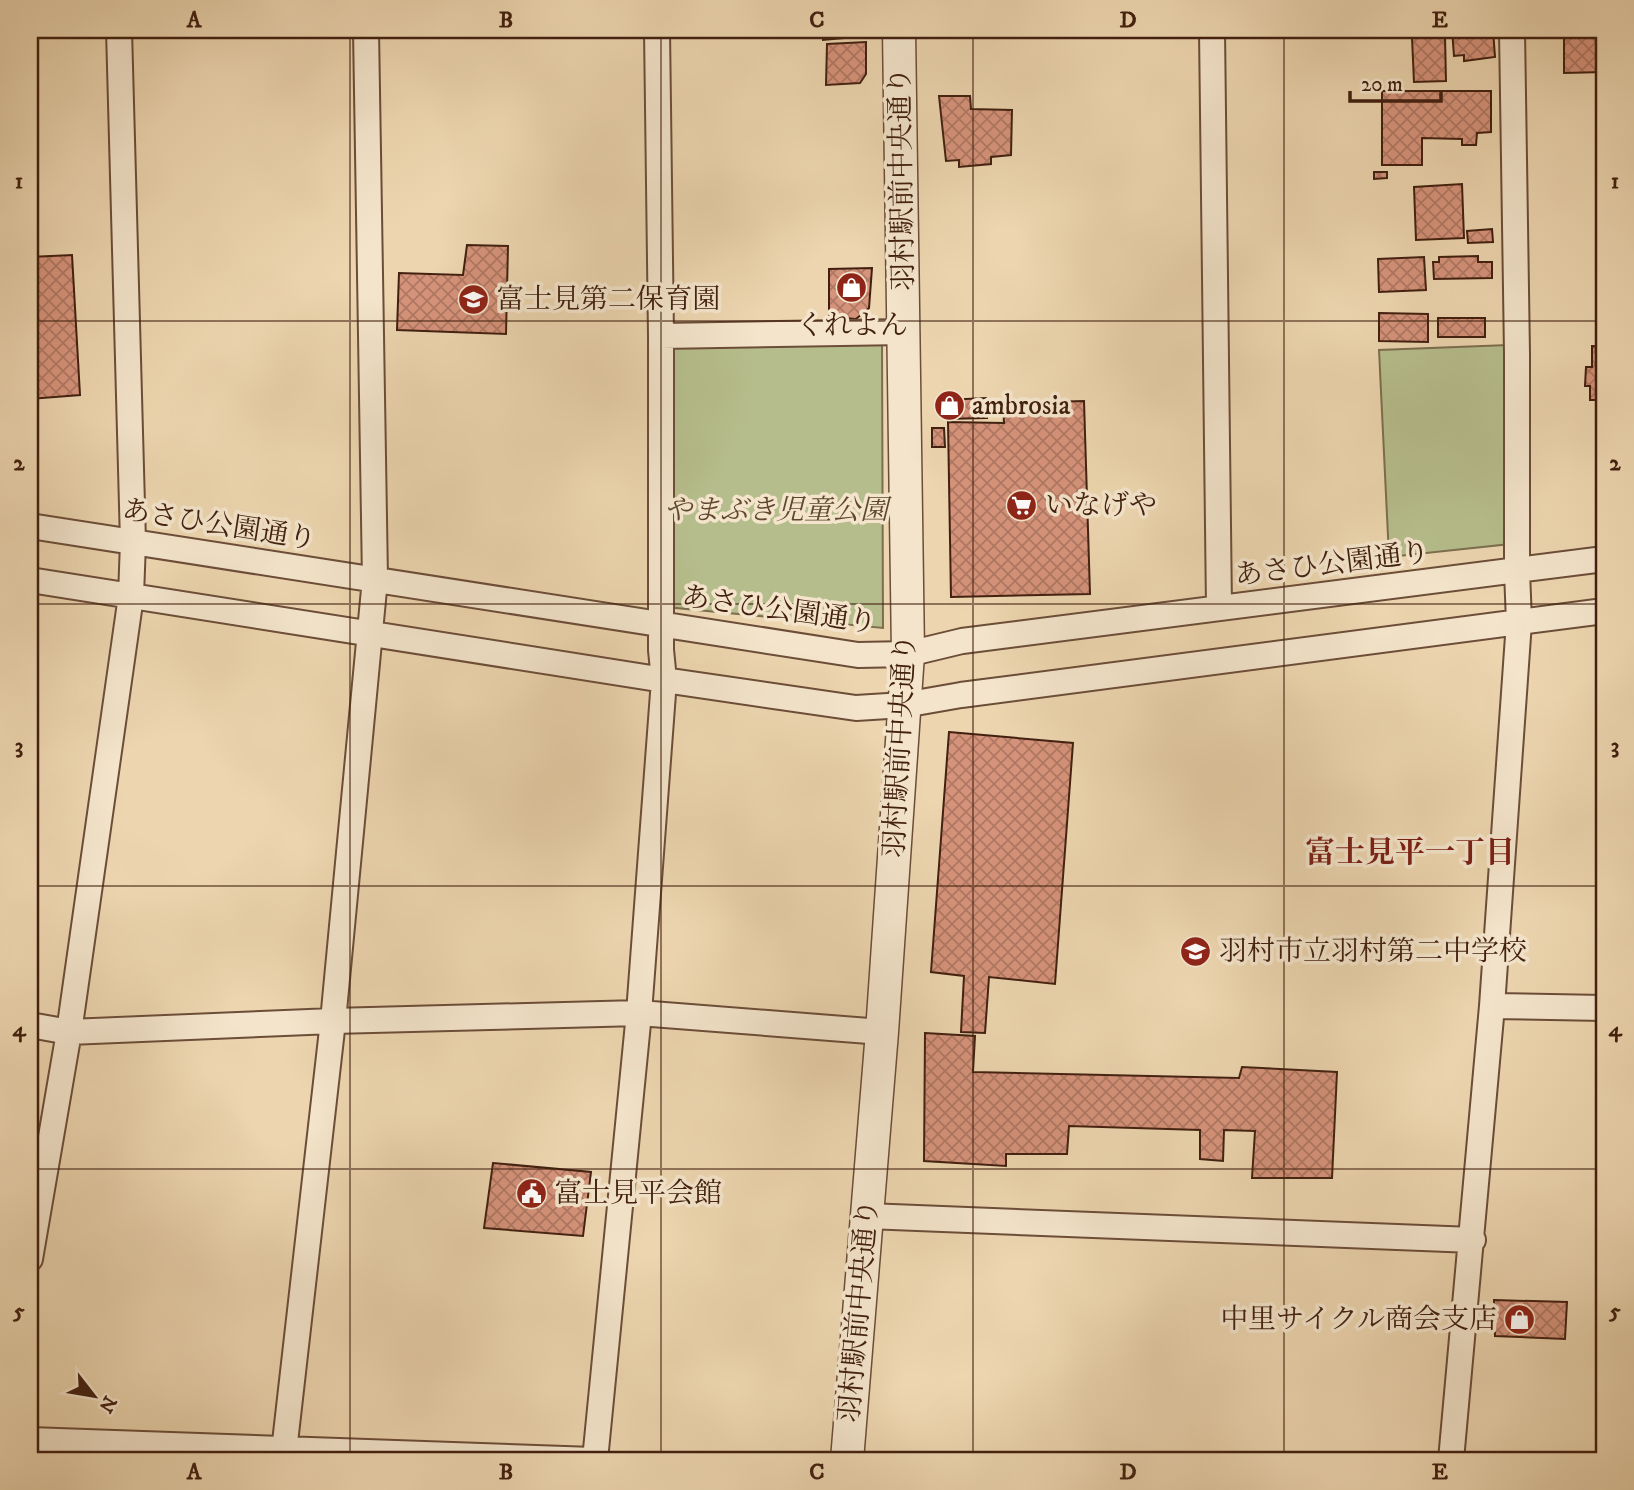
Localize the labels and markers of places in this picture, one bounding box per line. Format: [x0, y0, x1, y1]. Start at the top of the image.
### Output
shop icon: くれよん [835, 271, 869, 305]
school or university icon: 富士見第二保育園 [456, 282, 490, 316]
place label: 富士見第二保育園 [496, 282, 720, 317]
place label: くれよん [796, 308, 908, 343]
shop icon: ambrosia [932, 388, 966, 422]
place label: ambrosia [972, 388, 1070, 423]
supermarket icon: いなげや [1005, 488, 1039, 522]
place label: いなげや [1045, 488, 1157, 523]
school or university icon: 羽村市立羽村第二中学校 [1179, 934, 1213, 968]
place label: 羽村市立羽村第二中学校 [1219, 934, 1527, 969]
public building icon: 富士見平会館 [514, 1176, 548, 1210]
place label: 富士見平会館 [554, 1176, 722, 1211]
place label: 中里サイクル商会支店 [1220, 1302, 1497, 1337]
shop icon: 中里サイクル商会支店 [1503, 1302, 1537, 1336]

